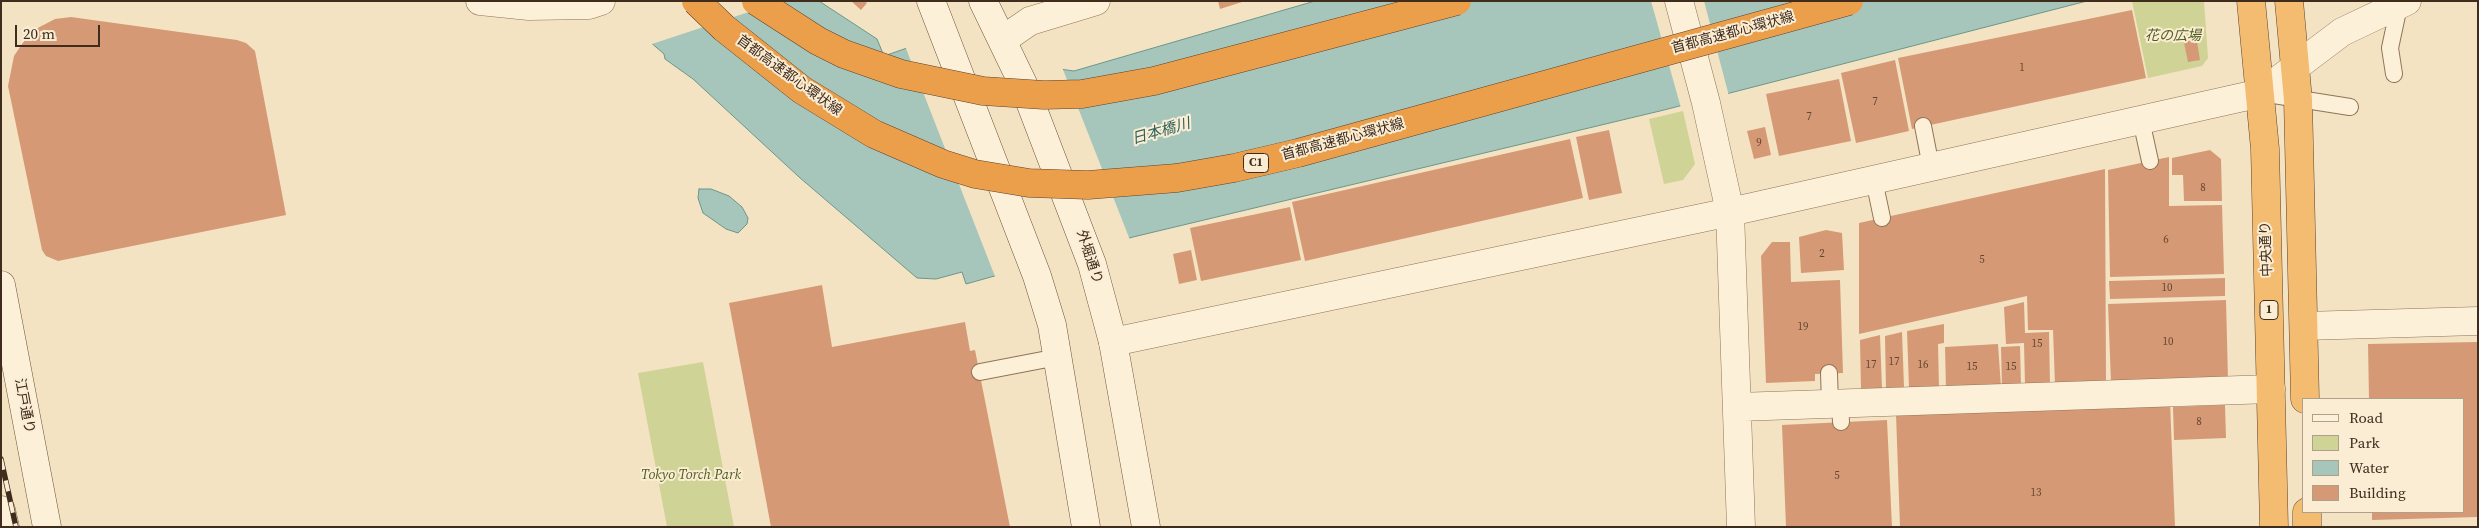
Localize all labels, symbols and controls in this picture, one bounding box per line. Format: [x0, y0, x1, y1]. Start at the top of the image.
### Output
street label: 首都高速都心環状線 [1670, 9, 1796, 57]
scale bar [18, 15, 102, 47]
text: 20 m [23, 23, 55, 44]
park label: 花の広場 [2145, 28, 2201, 44]
street label: 首都高速都心環状線 [733, 32, 845, 120]
house number: 1 [2019, 61, 2025, 75]
house number: 7 [1872, 95, 1878, 109]
house number: 7 [1806, 110, 1812, 124]
water label: 日本橋川 [1130, 115, 1192, 149]
street label: 首都高速都心環状線 [1280, 116, 1406, 164]
house number: 9 [1756, 136, 1762, 150]
road number: C1 [1244, 154, 1268, 172]
house number: 8 [2200, 181, 2206, 195]
street label: 中央通り [2258, 221, 2276, 277]
street label: 外堀通り [1072, 228, 1106, 286]
house number: 6 [2163, 233, 2169, 247]
house number: 2 [1819, 247, 1825, 261]
house number: 5 [1979, 253, 1985, 267]
house number: 10 [2162, 281, 2172, 295]
road number: 1 [2260, 300, 2278, 320]
house number: 19 [1798, 320, 1808, 334]
house number: 10 [2163, 335, 2173, 349]
house number: 15 [2032, 337, 2042, 351]
house number: 17 [1889, 355, 1899, 369]
house number: 17 [1866, 358, 1876, 372]
house number: 16 [1918, 358, 1928, 372]
house number: 15 [1967, 360, 1977, 374]
house number: 15 [2006, 360, 2016, 374]
street label: 江戸通り [10, 377, 38, 435]
legend [2302, 398, 2464, 513]
text: Road [2349, 407, 2383, 428]
house number: 8 [2196, 415, 2202, 429]
text: Park [2349, 432, 2380, 453]
text: Water [2349, 457, 2389, 478]
park label: Tokyo Torch Park [641, 467, 741, 483]
house number: 5 [1834, 469, 1840, 483]
text: Building [2349, 482, 2406, 503]
house number: 13 [2031, 486, 2041, 500]

